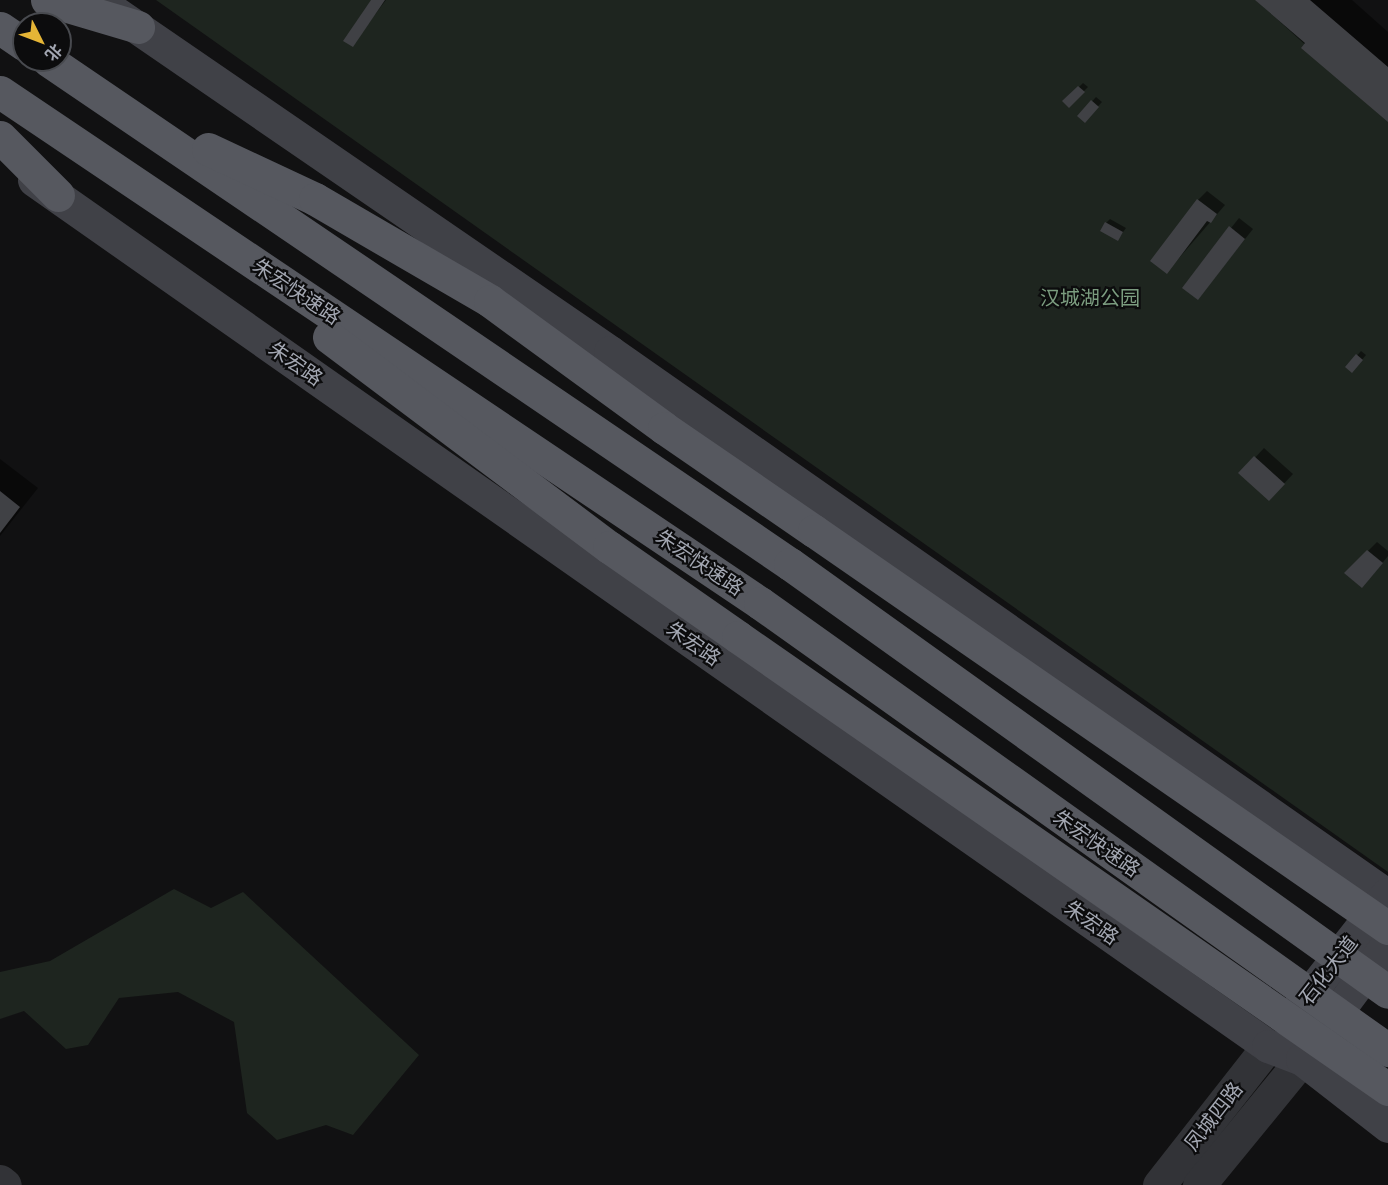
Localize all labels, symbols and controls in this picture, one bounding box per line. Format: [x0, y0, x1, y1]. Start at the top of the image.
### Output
north arrow [12, 12, 72, 72]
text: 北 [40, 39, 67, 66]
street label: 朱宏快速路 [249, 253, 345, 329]
park label: 汉城湖公园 [1040, 285, 1140, 309]
street label: 朱宏路 [265, 336, 327, 390]
street label: 朱宏快速路 [652, 524, 748, 600]
street label: 朱宏路 [663, 616, 725, 670]
street label: 朱宏快速路 [1049, 804, 1145, 882]
street label: 朱宏路 [1061, 895, 1123, 949]
street label: 石化大道 [1294, 931, 1362, 1009]
street label: 凤城四路 [1179, 1077, 1247, 1155]

